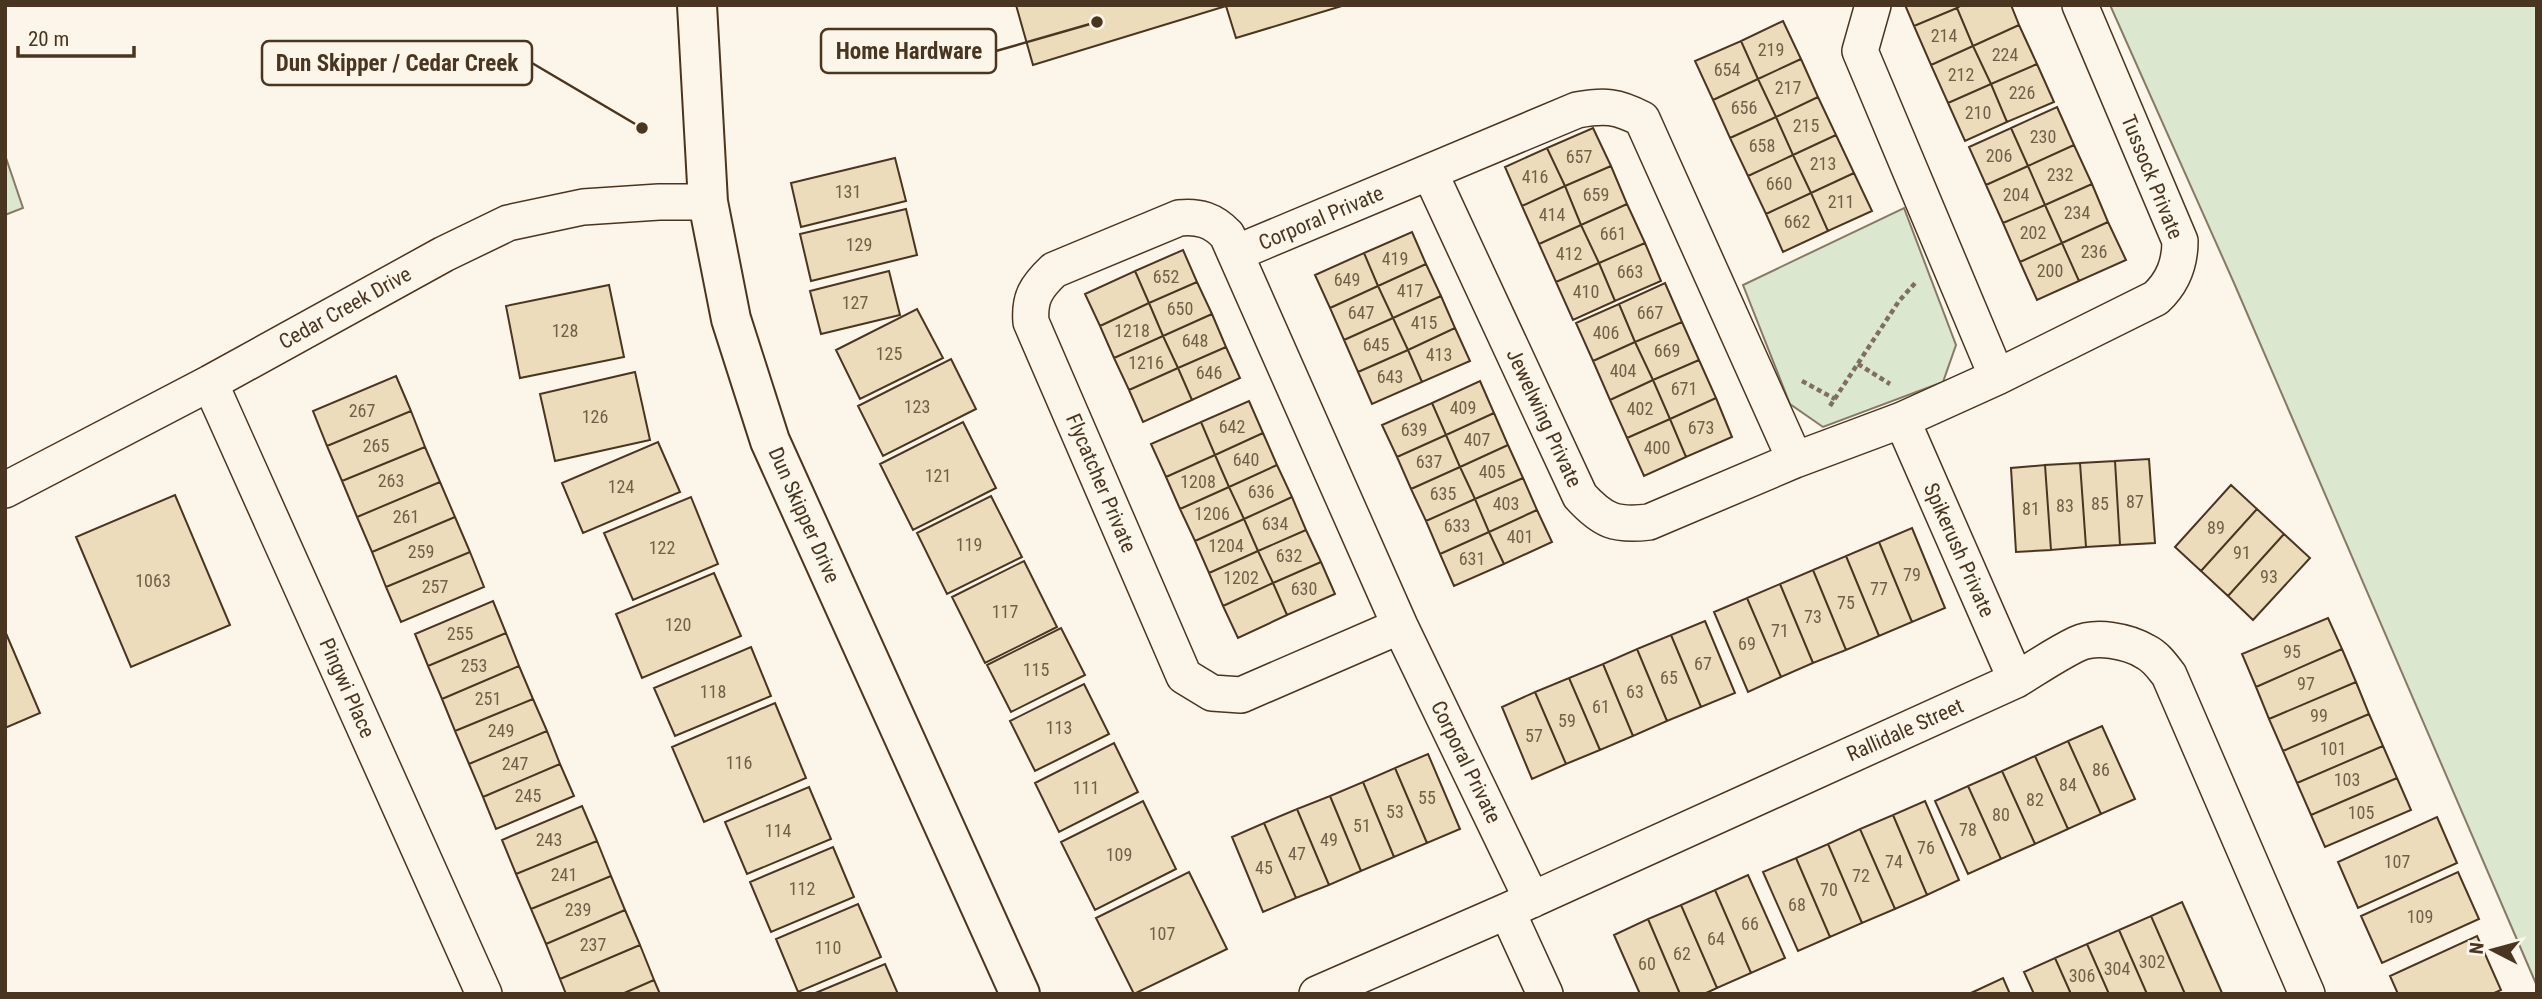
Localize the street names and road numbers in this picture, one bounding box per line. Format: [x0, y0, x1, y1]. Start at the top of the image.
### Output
street label: Tussock Private [2116, 111, 2188, 243]
street label: Corporal Private [1255, 181, 1387, 255]
street label: Cedar Creek Drive [275, 262, 415, 354]
street label: Jewelwing Private [1501, 345, 1587, 491]
street label: Flycatcher Private [1061, 410, 1141, 556]
street label: Dun Skipper Drive [763, 443, 845, 587]
street label: Spikerush Private [1919, 479, 1999, 621]
street label: Pingwi Place [314, 635, 380, 742]
street label: Rallidale Street [1843, 694, 1967, 766]
street label: Corporal Private [1426, 697, 1506, 827]

